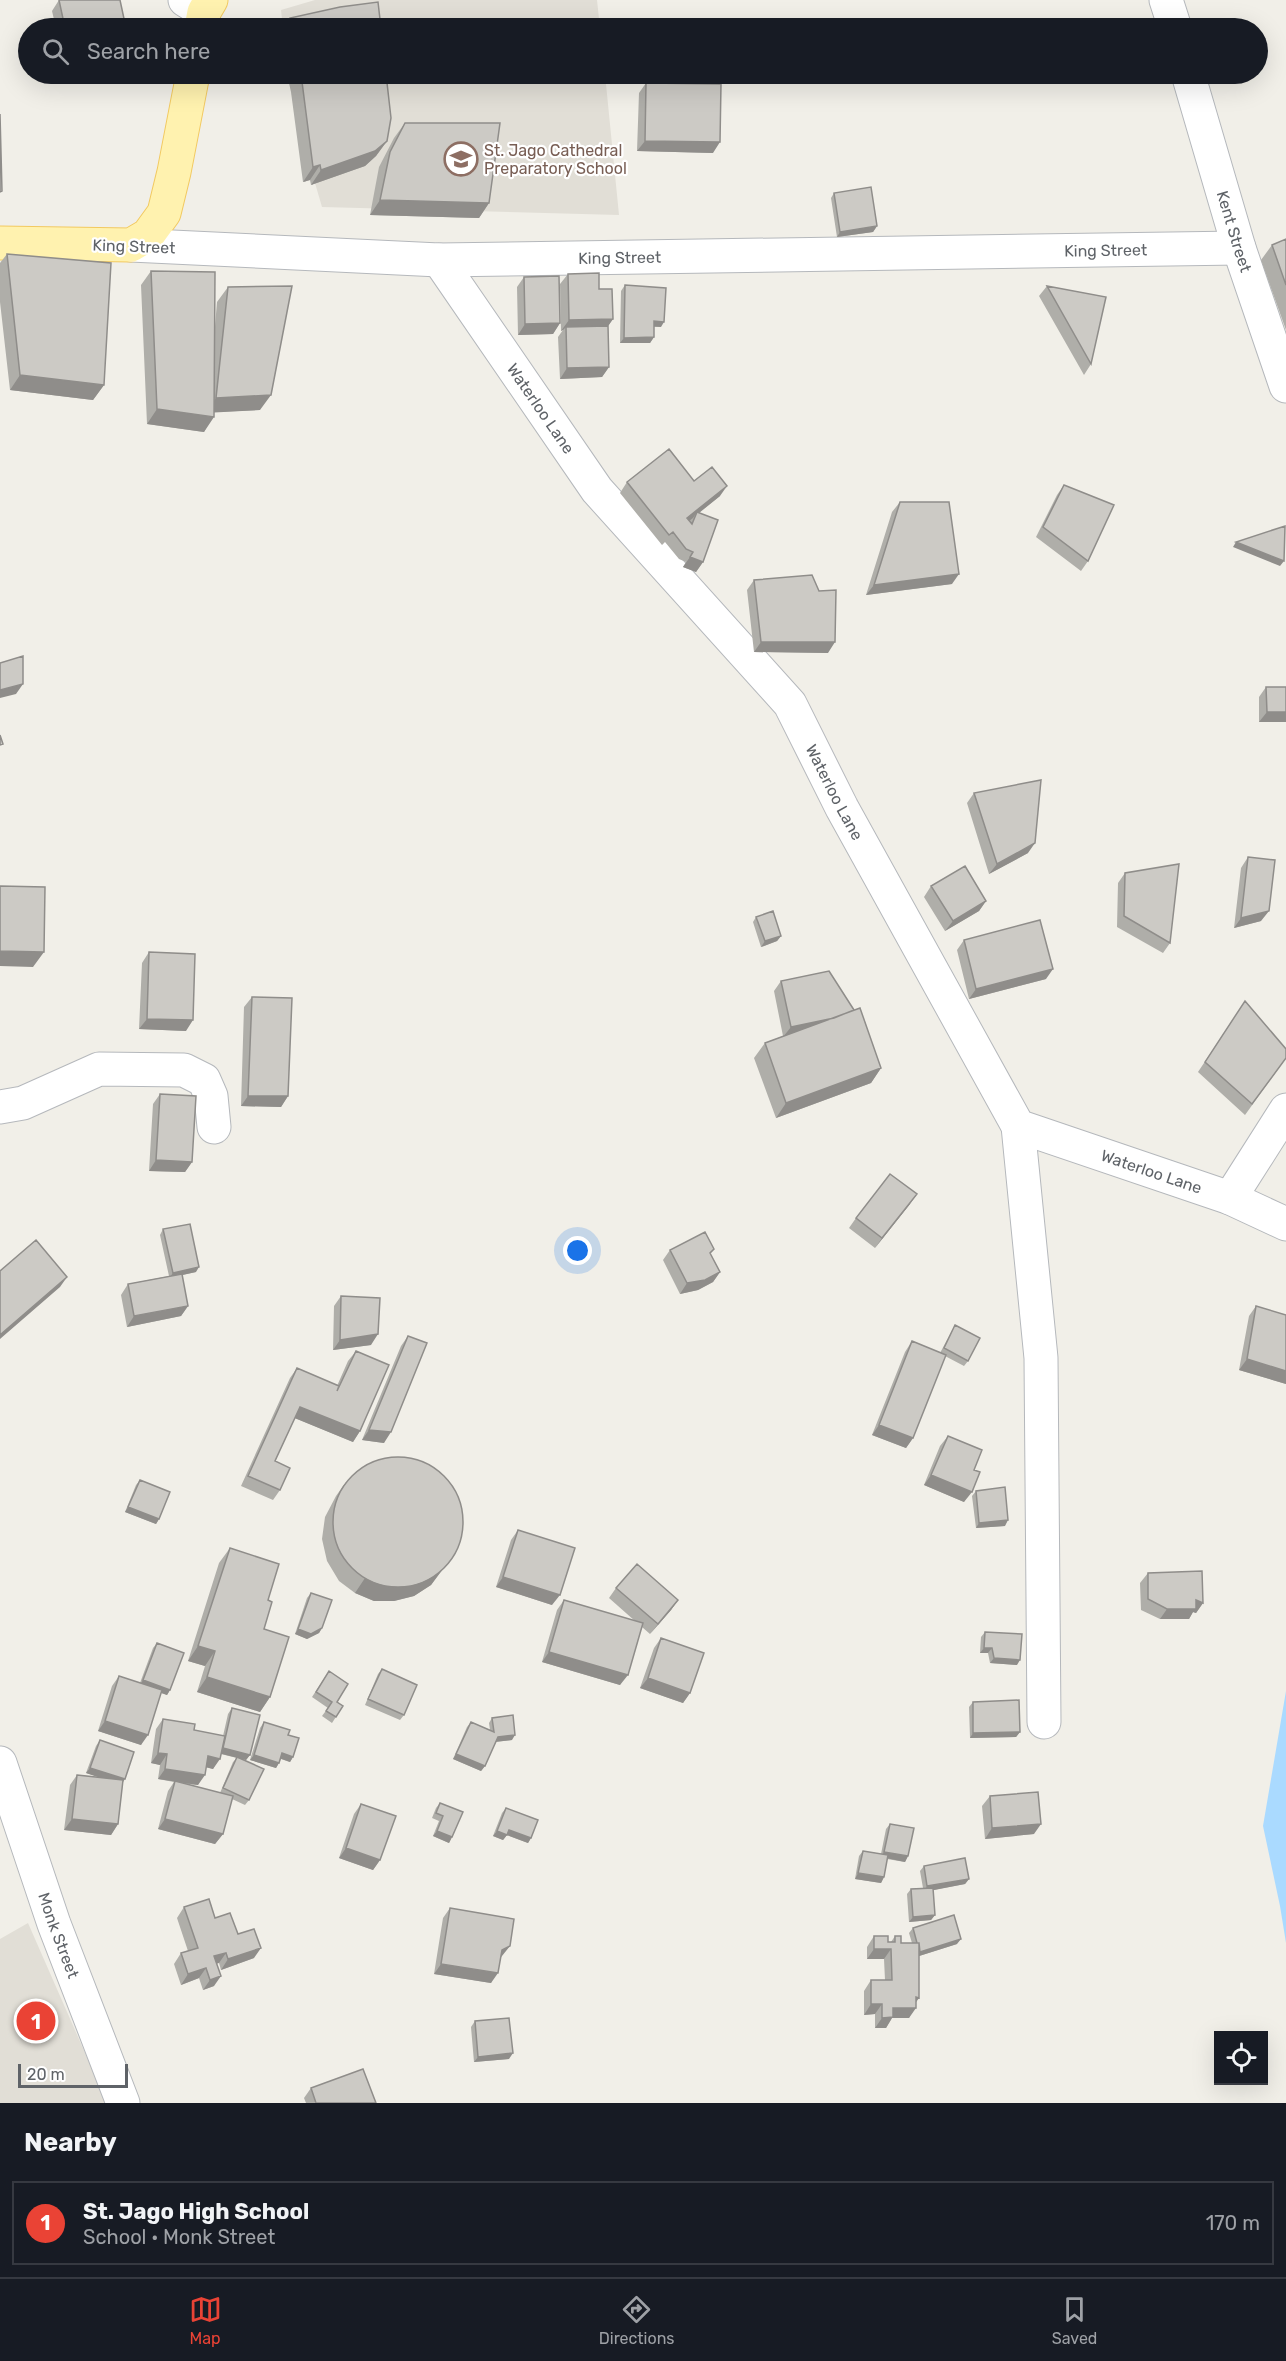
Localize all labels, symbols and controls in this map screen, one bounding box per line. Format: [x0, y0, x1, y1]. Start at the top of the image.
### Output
search box [18, 18, 1268, 84]
icon: search [39, 35, 72, 68]
text: Search here [87, 38, 210, 65]
school or university icon: St. Jago Cathedral Preparatory School [443, 141, 479, 177]
place label: St. Jago Cathedral Preparatory School [484, 141, 627, 178]
street label: Kent Street [1213, 188, 1256, 275]
street label: King Street [92, 236, 176, 257]
street label: King Street [1064, 240, 1147, 261]
street label: King Street [578, 248, 661, 268]
street label: Waterloo Lane [503, 360, 578, 457]
street label: Waterloo Lane [802, 741, 867, 844]
street label: Waterloo Lane [1098, 1146, 1204, 1198]
your location [563, 1236, 592, 1265]
street label: Monk Street [34, 1890, 83, 1981]
pin: 1 [16, 1998, 56, 2044]
map controls [1214, 2031, 1268, 2085]
button: locate [1214, 2031, 1268, 2085]
scale bar [18, 2061, 128, 2088]
text: 20 m [27, 2065, 65, 2084]
text: Nearby [24, 2127, 117, 2158]
text: St. Jago High School [83, 2198, 309, 2225]
text: 1 [41, 2211, 50, 2235]
text: 170 m [1206, 2211, 1260, 2235]
text: School · Monk Street [83, 2225, 275, 2249]
tab: Map [189, 2293, 222, 2348]
tab: Directions [599, 2293, 675, 2348]
tab: Saved [1052, 2293, 1097, 2348]

